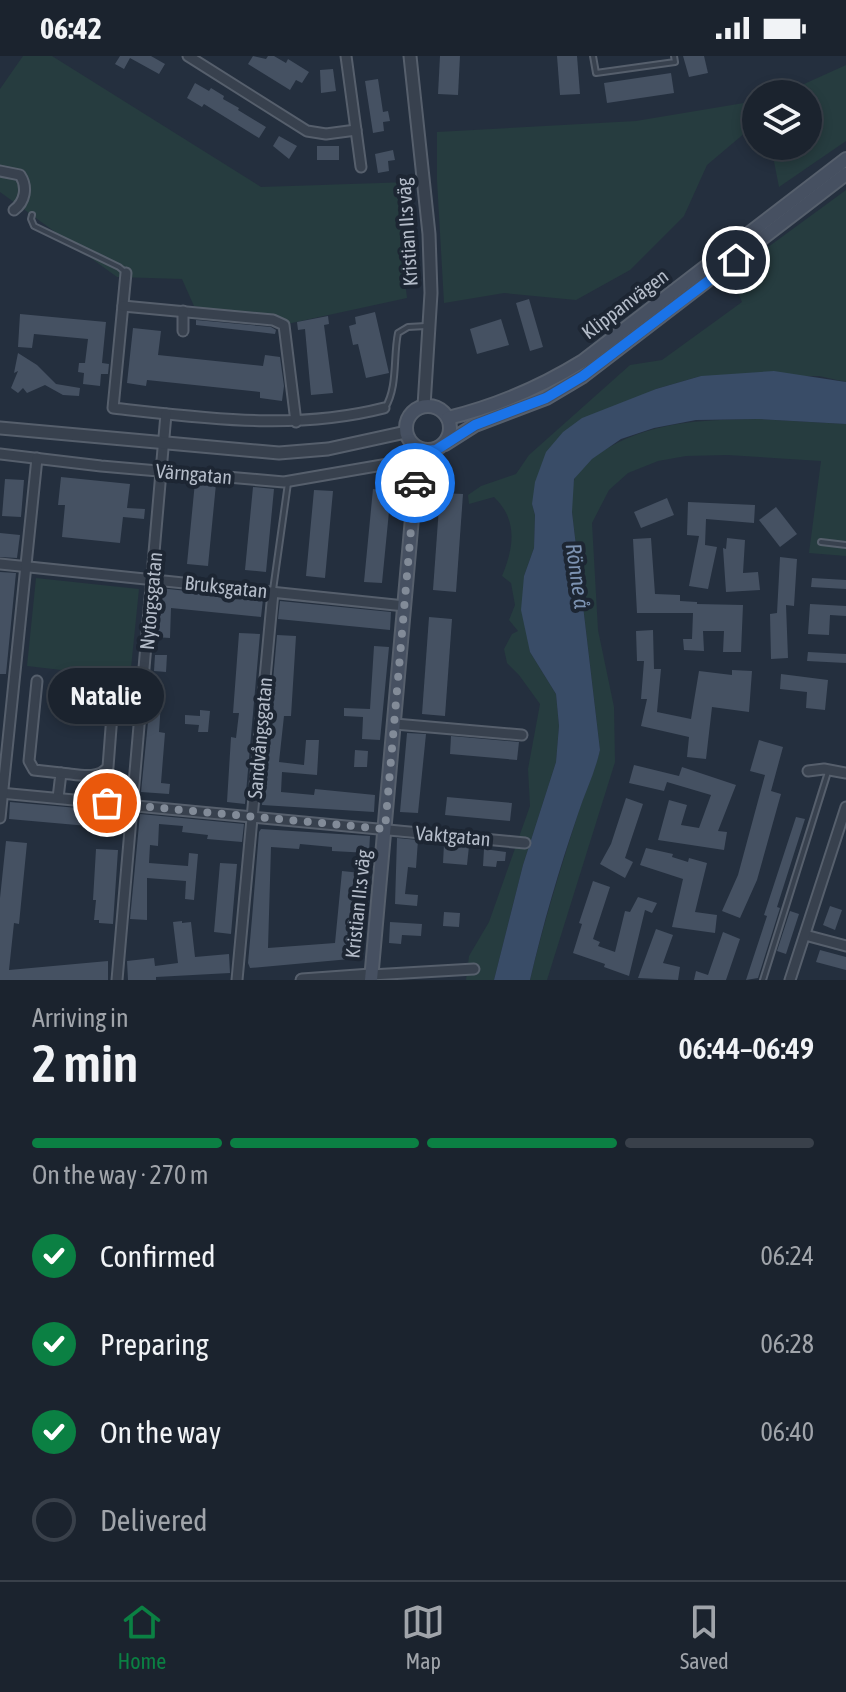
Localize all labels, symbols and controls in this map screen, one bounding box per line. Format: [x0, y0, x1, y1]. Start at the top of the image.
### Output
text: 06:42 [40, 11, 102, 45]
map controls [742, 80, 822, 160]
button: layers [742, 80, 822, 160]
street label: Kristian II:s väg [391, 176, 422, 287]
pin [702, 226, 770, 294]
icon: home [714, 238, 758, 282]
street label: Klippanvägen [577, 264, 672, 343]
courier [375, 443, 455, 523]
street label: Värngatan [155, 459, 233, 488]
icon: car [393, 461, 437, 505]
water label: Rönne å [561, 542, 595, 610]
street label: Nytorgsgatan [135, 551, 166, 651]
street label: Bruksgatan [183, 571, 269, 602]
callout: Natalie [49, 667, 165, 723]
street label: Sandvångsgatan [243, 676, 276, 800]
text: Natalie [70, 681, 142, 711]
pin [73, 769, 141, 837]
icon: bag [85, 781, 129, 825]
street label: Vaktgatan [415, 821, 492, 850]
street label: Kristian II:s väg [340, 848, 375, 959]
text: Arriving in [32, 1003, 129, 1033]
text: 06:44–06:49 [679, 1031, 814, 1065]
text: 2 min [32, 1033, 138, 1093]
text: On the way · 270 m [32, 1160, 209, 1190]
icon: check [32, 1234, 76, 1278]
text: Confirmed [100, 1239, 215, 1273]
text: 06:24 [760, 1241, 814, 1271]
icon: check [32, 1322, 76, 1366]
text: Preparing [100, 1327, 209, 1361]
text: 06:28 [760, 1329, 814, 1359]
icon: check [32, 1410, 76, 1454]
text: On the way [100, 1415, 221, 1449]
text: 06:40 [760, 1417, 814, 1447]
text: Delivered [100, 1503, 208, 1537]
tab: Home [117, 1600, 166, 1674]
tab: Map [401, 1600, 445, 1674]
tab: Saved [680, 1600, 729, 1674]

